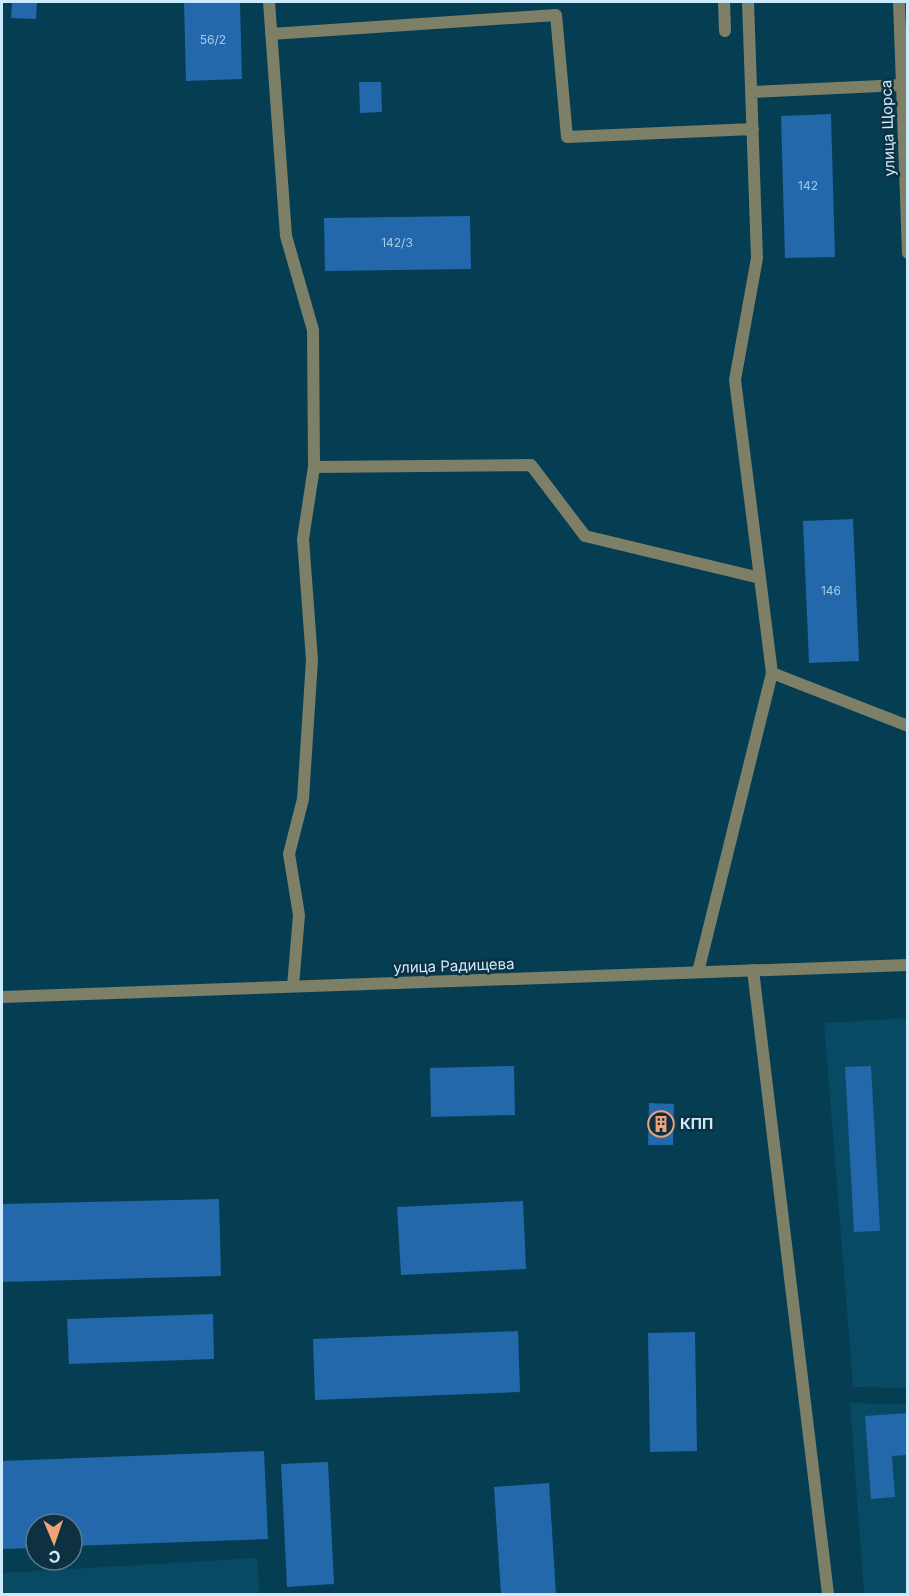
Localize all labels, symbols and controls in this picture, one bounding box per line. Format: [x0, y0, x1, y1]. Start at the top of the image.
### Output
house number: 56/2 [200, 32, 226, 47]
street label: улица Щорса [876, 79, 899, 177]
house number: 142 [798, 178, 818, 193]
house number: 142/3 [381, 235, 413, 250]
house number: 146 [821, 583, 841, 598]
street label: улица Радищева [393, 954, 515, 977]
building icon: КПП [646, 1109, 676, 1139]
place label: КПП [680, 1114, 713, 1133]
north arrow [24, 1512, 84, 1572]
text: С [48, 1547, 61, 1567]

